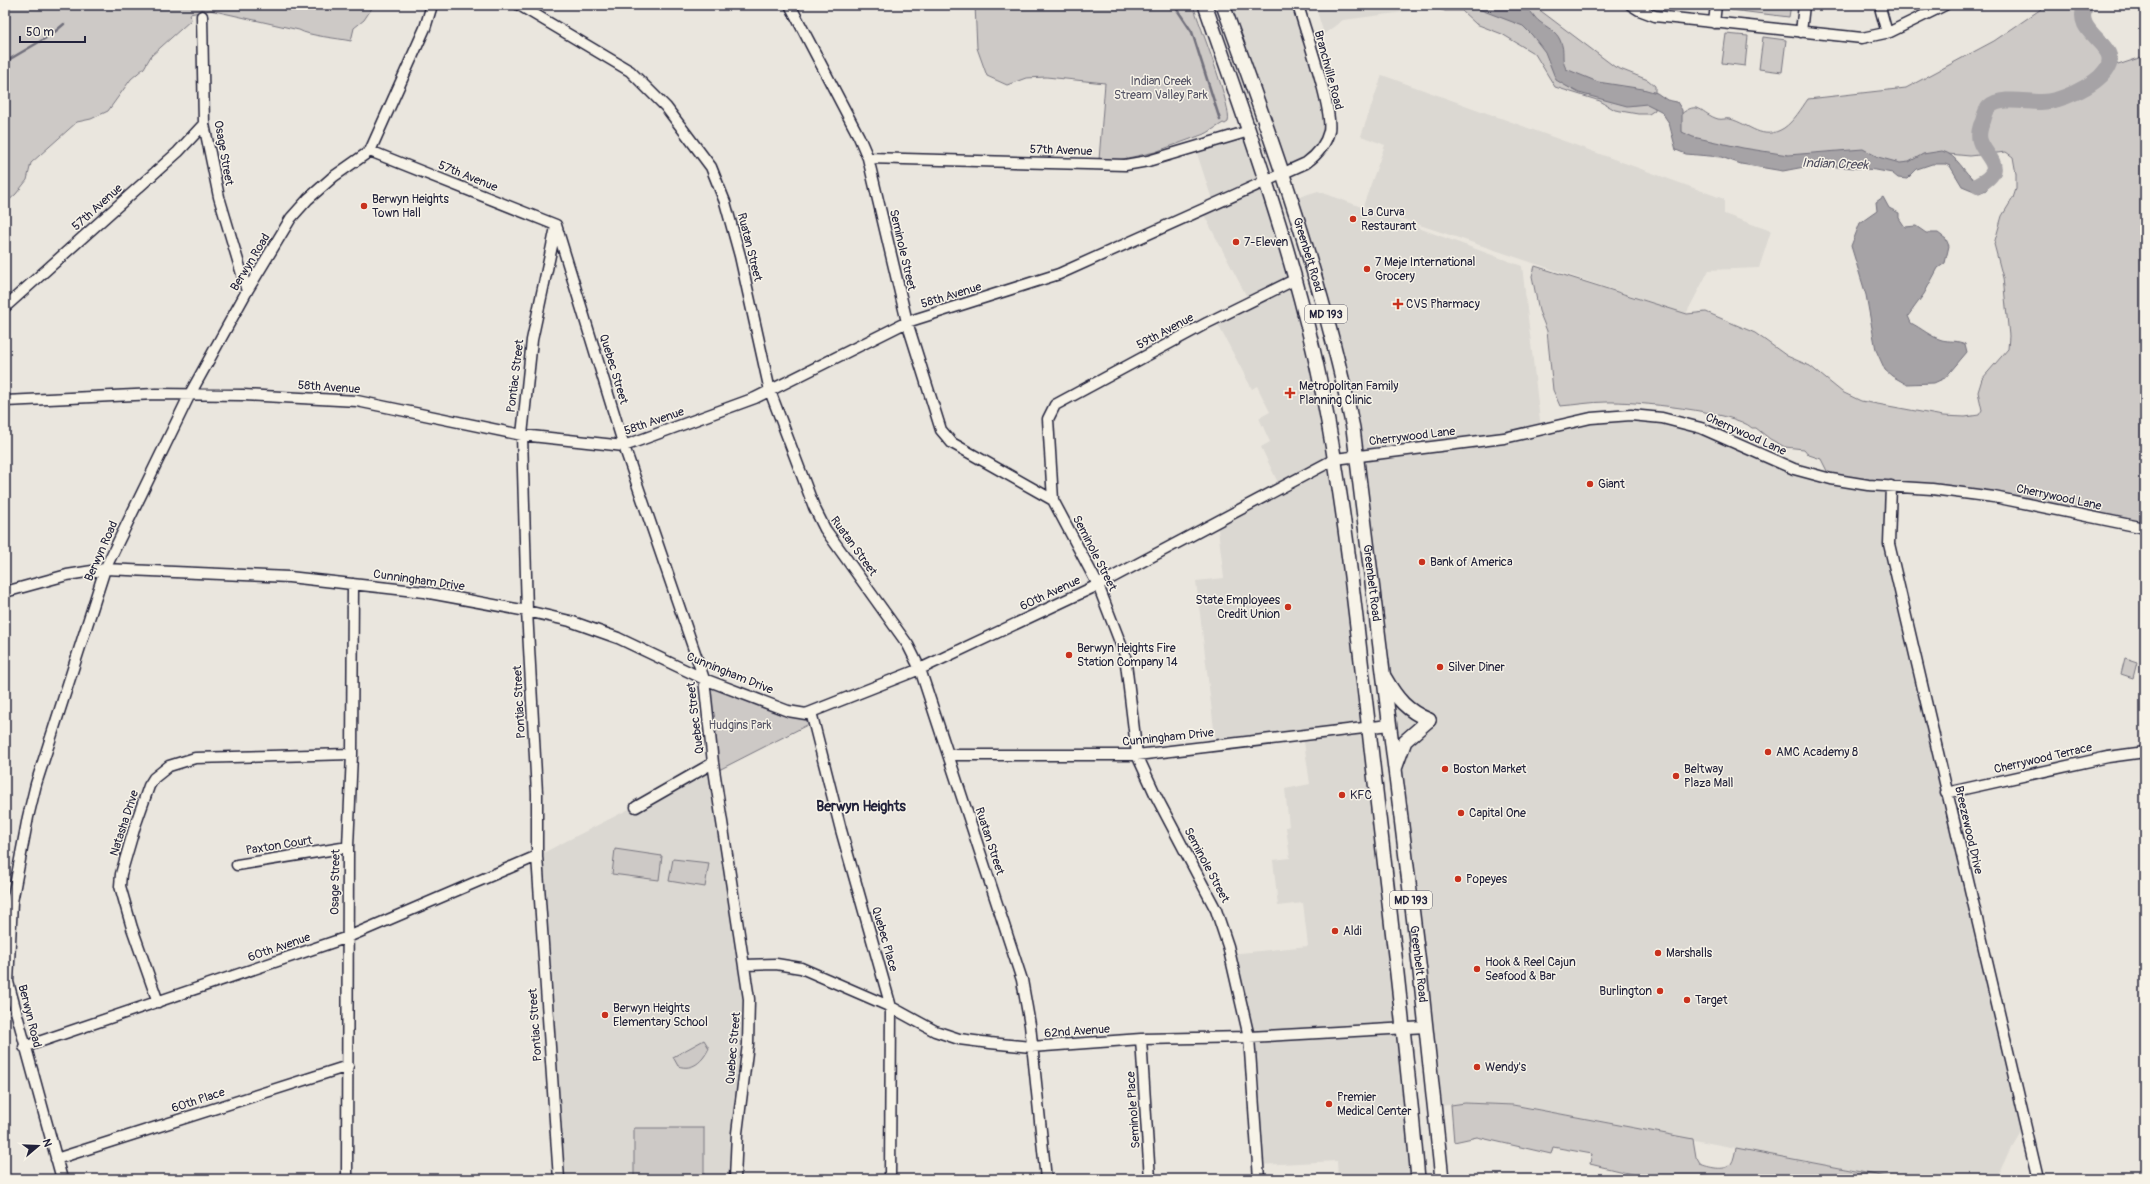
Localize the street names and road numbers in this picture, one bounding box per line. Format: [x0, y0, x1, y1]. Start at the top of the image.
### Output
street label: Branchville Road [1311, 29, 1346, 112]
street label: Osage Street [210, 119, 237, 187]
street label: 57th Avenue [1029, 142, 1093, 159]
street label: 57th Avenue [436, 158, 500, 195]
street label: 57th Avenue [69, 181, 126, 234]
street label: Seminole Street [886, 208, 919, 292]
street label: Ruatan Street [734, 211, 765, 283]
street label: Greenbelt Road [1289, 216, 1326, 294]
street label: Berwyn Road [227, 231, 274, 294]
street label: 58th Avenue [919, 279, 983, 312]
road number: MD 193 [1305, 305, 1347, 323]
street label: 59th Avenue [1134, 310, 1196, 353]
street label: Quebec Street [596, 332, 631, 406]
street label: Pontiac Street [504, 339, 527, 413]
street label: 58th Avenue [297, 378, 361, 397]
street label: 58th Avenue [622, 404, 686, 439]
street label: Cherrywood Lane [1703, 410, 1789, 459]
street label: Cherrywood Lane [1368, 424, 1456, 449]
street label: Cherrywood Lane [2015, 481, 2103, 514]
street label: Ruatan Street [827, 513, 880, 579]
street label: Seminole Street [1069, 513, 1120, 594]
street label: Berwyn Road [81, 519, 121, 584]
street label: Greenbelt Road [1359, 544, 1384, 622]
street label: Cunningham Drive [372, 567, 466, 594]
street label: 60th Avenue [1018, 573, 1083, 614]
street label: Cunningham Drive [684, 649, 775, 698]
street label: Pontiac Street [510, 665, 529, 739]
street label: Quebec Street [684, 681, 707, 755]
street label: Cunningham Drive [1121, 725, 1215, 750]
street label: Cherrywood Terrace [1993, 740, 2094, 777]
street label: Breezewood Drive [1951, 785, 1986, 876]
street label: Natasha Drive [107, 788, 142, 858]
street label: Ruatan Street [972, 805, 1008, 877]
street label: Seminole Street [1180, 825, 1233, 905]
street label: Paxton Court [245, 833, 314, 858]
street label: Osage Street [327, 849, 344, 915]
road number: MD 193 [1390, 891, 1432, 909]
street label: Quebec Place [868, 905, 901, 973]
street label: Greenbelt Road [1406, 925, 1430, 1003]
street label: 60th Avenue [246, 930, 312, 965]
street label: Berwyn Road [14, 983, 45, 1049]
street label: Pontiac Street [525, 988, 546, 1062]
street label: Quebec Street [723, 1011, 744, 1085]
street label: 62nd Avenue [1044, 1022, 1110, 1041]
street label: Seminole Place [1123, 1071, 1144, 1149]
street label: 60th Place [170, 1085, 227, 1116]

